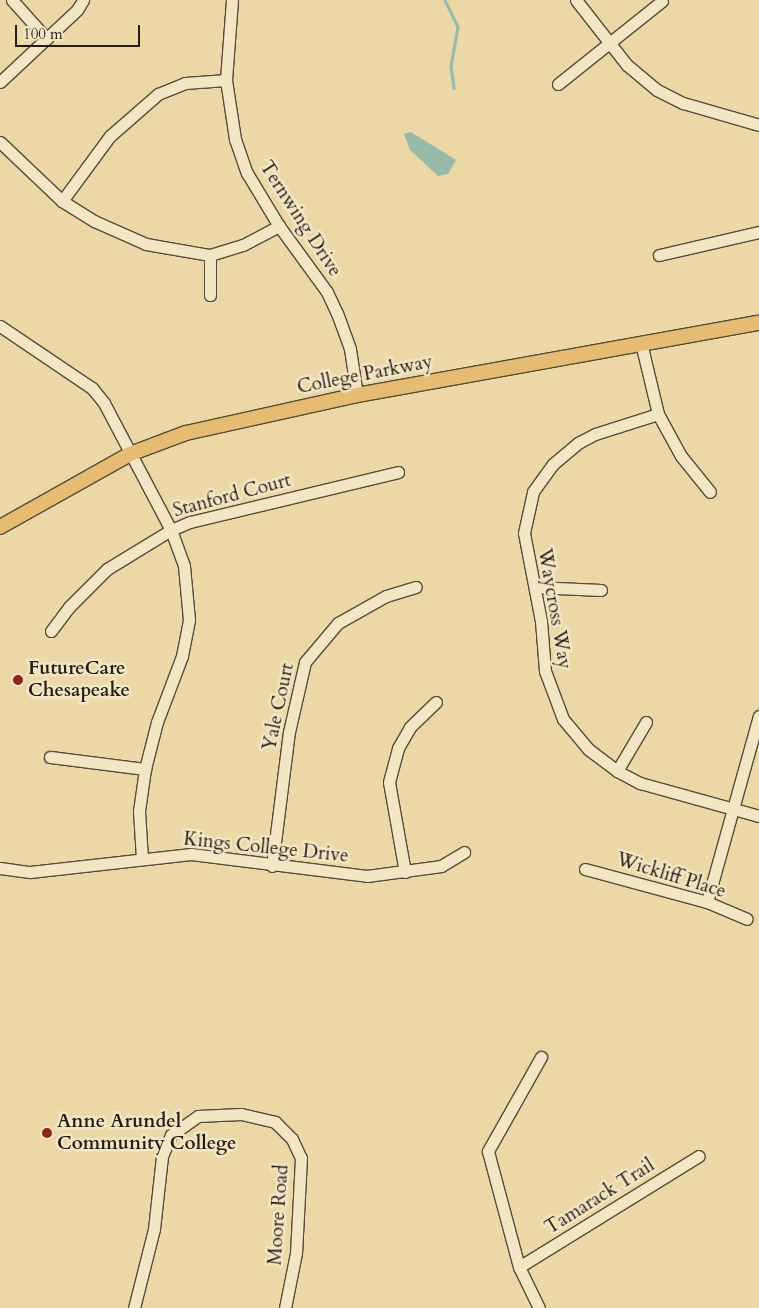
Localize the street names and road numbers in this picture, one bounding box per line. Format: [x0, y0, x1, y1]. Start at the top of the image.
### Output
street label: Ternwing Drive [254, 157, 346, 281]
street label: College Parkway [295, 351, 435, 399]
street label: Stanford Court [171, 469, 293, 523]
street label: Waycross Way [532, 547, 576, 671]
street label: Yale Court [259, 661, 299, 753]
street label: Kings College Drive [182, 828, 350, 868]
street label: Wickliff Place [613, 849, 729, 903]
street label: Tamarack Trail [541, 1154, 659, 1240]
street label: Moore Road [264, 1164, 294, 1266]

